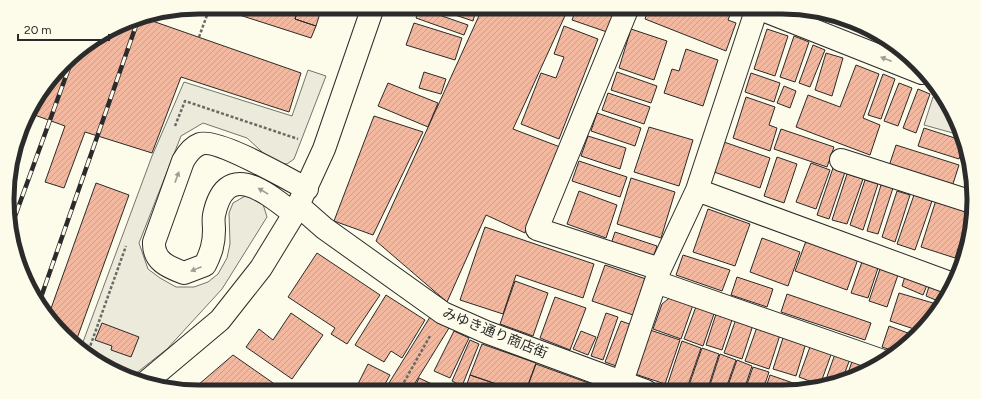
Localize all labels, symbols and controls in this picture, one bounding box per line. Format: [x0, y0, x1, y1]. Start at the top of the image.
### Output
scale bar [18, 16, 109, 42]
text: 20 m [24, 23, 52, 37]
one-way arrow [879, 55, 891, 61]
one-way arrow [174, 171, 180, 183]
one-way arrow [258, 187, 268, 195]
one-way arrow [189, 266, 201, 272]
street label: みゆき通り商店街 [440, 304, 550, 362]

